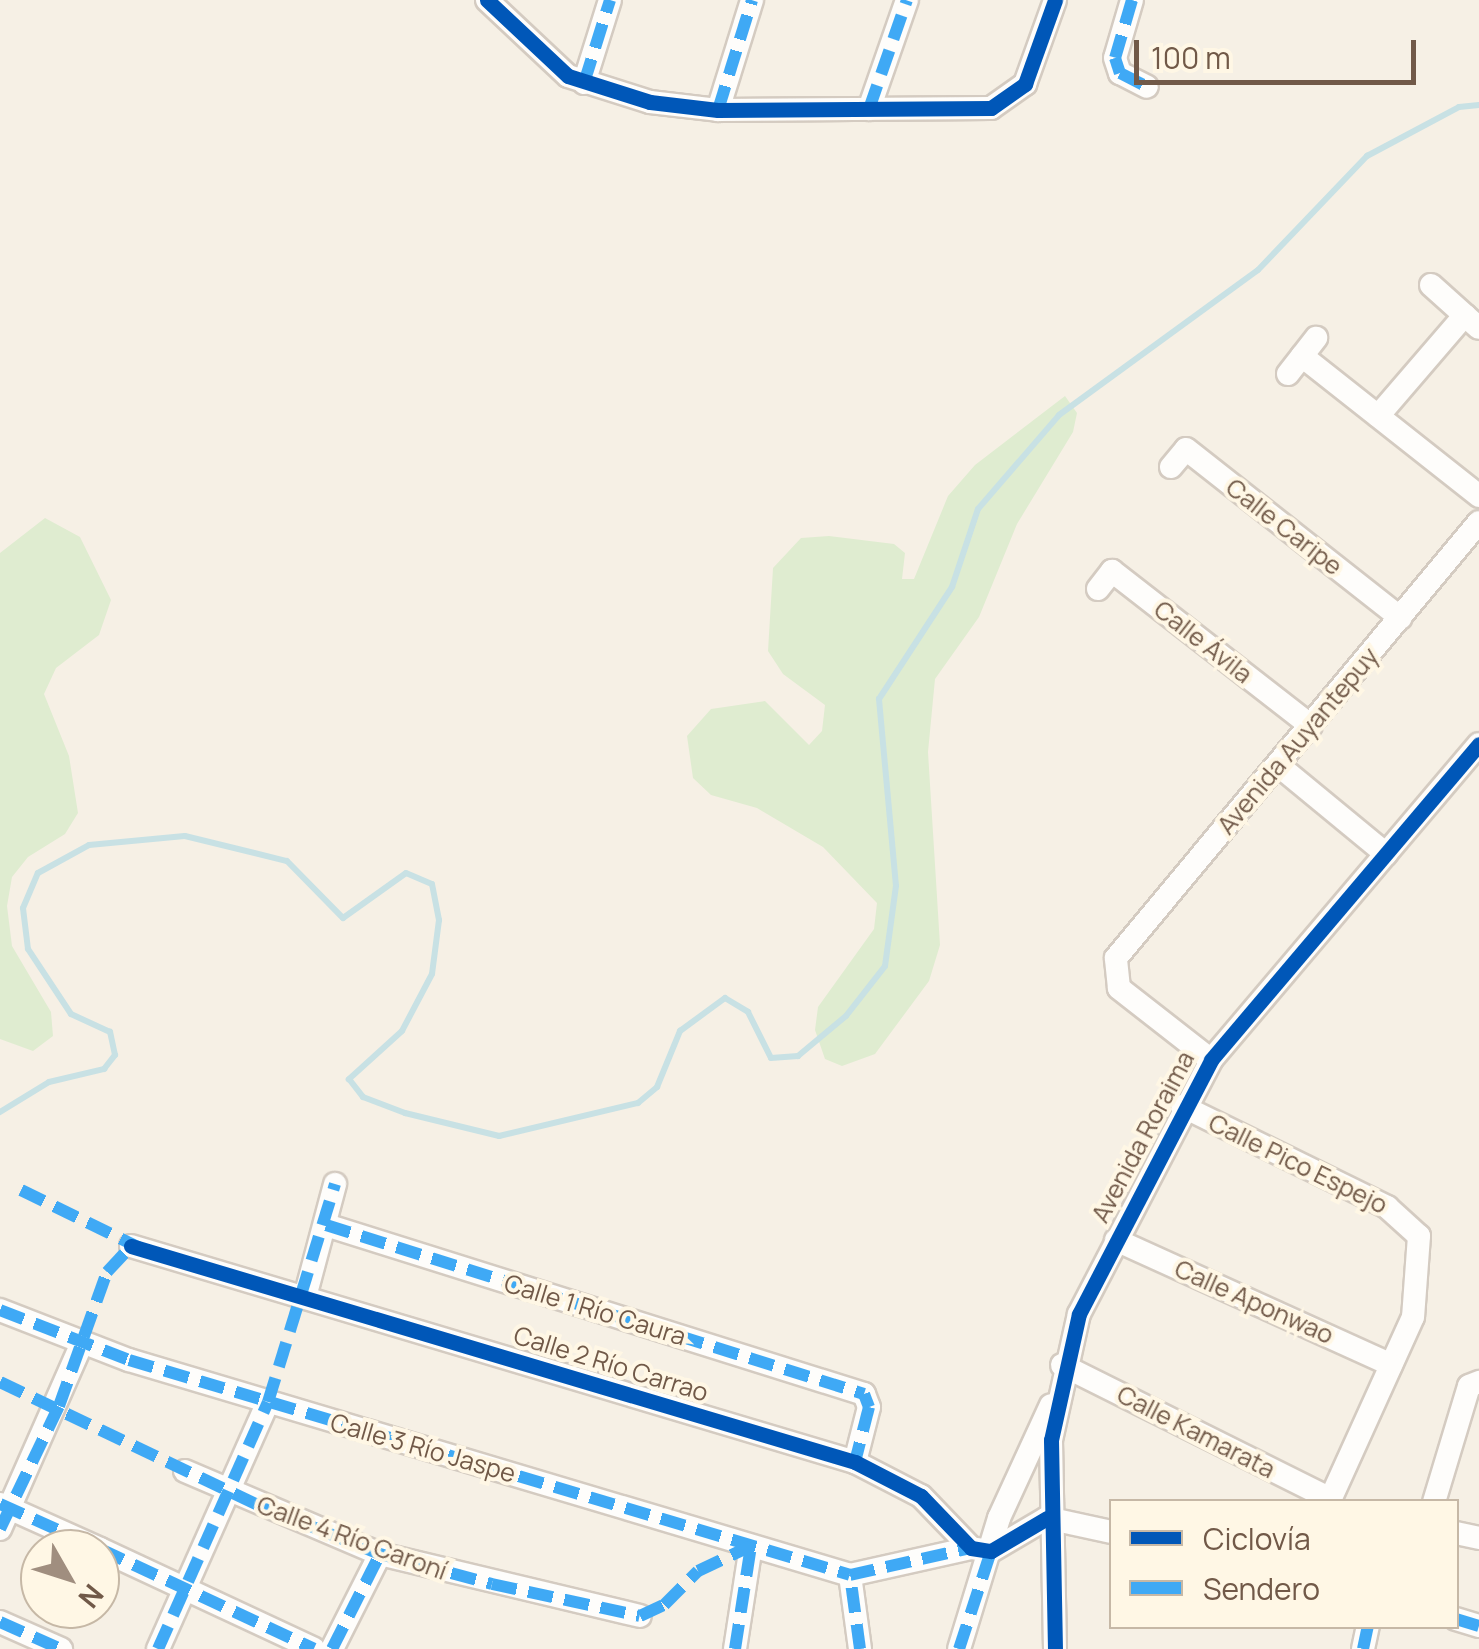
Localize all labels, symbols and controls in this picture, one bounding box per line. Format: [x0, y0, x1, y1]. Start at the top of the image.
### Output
scale bar [1139, 20, 1422, 82]
text: 100 m [1151, 37, 1231, 78]
street label: Calle Caripe [1220, 472, 1348, 582]
street label: Calle Ávila [1148, 594, 1258, 690]
street label: Avenida Auyantepuy [1211, 642, 1385, 840]
street label: Avenida Roraima [1085, 1046, 1201, 1228]
street label: Calle Pico Espejo [1204, 1108, 1392, 1220]
street label: Calle Aponwao [1170, 1254, 1338, 1350]
street label: Calle 1 Río Caura [501, 1268, 689, 1352]
street label: Calle 2 Río Carrao [510, 1320, 712, 1408]
street label: Calle Kamarata [1112, 1379, 1280, 1485]
street label: Calle 3 Río Jaspe [327, 1407, 519, 1489]
street label: Calle 4 Río Caroní [253, 1490, 451, 1586]
legend [1109, 1499, 1459, 1629]
text: Ciclovía [1203, 1518, 1311, 1559]
north arrow [20, 1529, 120, 1629]
text: Sendero [1203, 1568, 1320, 1609]
text: N [71, 1577, 113, 1616]

